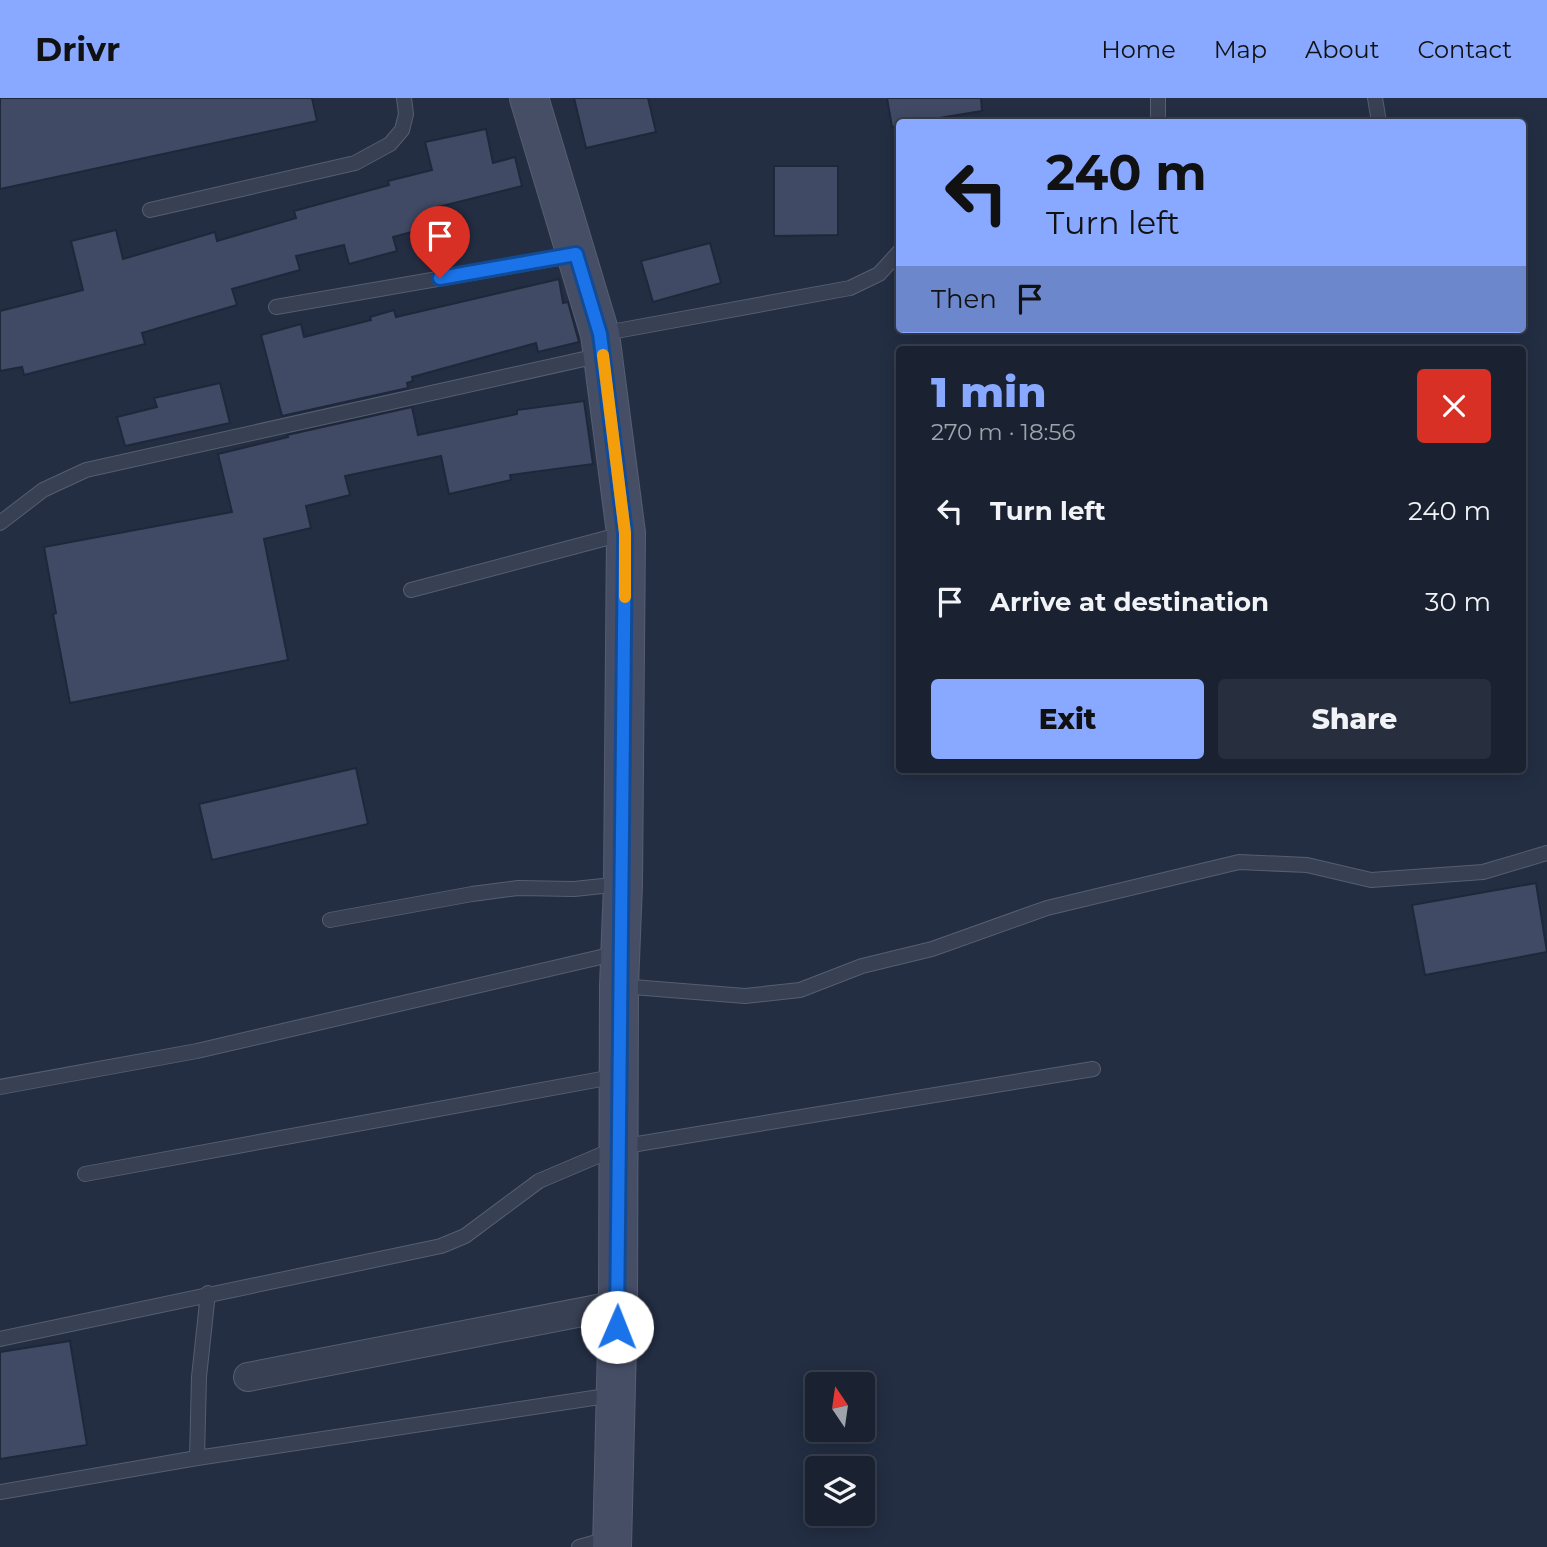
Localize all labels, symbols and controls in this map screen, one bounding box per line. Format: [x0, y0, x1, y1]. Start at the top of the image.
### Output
text: Drivr [35, 29, 120, 69]
text: Home [1101, 35, 1176, 64]
text: Map [1214, 35, 1267, 64]
text: About [1305, 35, 1379, 64]
text: Contact [1417, 35, 1512, 64]
text: 240 m [1046, 143, 1207, 202]
icon: left [931, 147, 1022, 238]
text: Turn left [1046, 203, 1180, 242]
pin [410, 206, 470, 278]
icon: arrive [421, 217, 459, 255]
icon: arrive [1011, 280, 1049, 318]
text: Then [931, 283, 997, 315]
text: 1 min [931, 366, 1047, 418]
button: close [1417, 369, 1491, 443]
text: 270 m · 18:56 [931, 418, 1075, 446]
icon: left [931, 492, 969, 530]
text: Turn left [990, 495, 1106, 527]
text: 240 m [1408, 495, 1491, 527]
icon: arrive [931, 583, 969, 621]
text: Arrive at destination [990, 586, 1269, 618]
text: 30 m [1425, 586, 1491, 618]
button: Exit [931, 679, 1204, 759]
button: Share [1218, 679, 1491, 759]
position arrow [580, 1290, 654, 1364]
north arrow [805, 1372, 875, 1442]
map controls [805, 1372, 875, 1526]
button: layers [805, 1456, 875, 1526]

